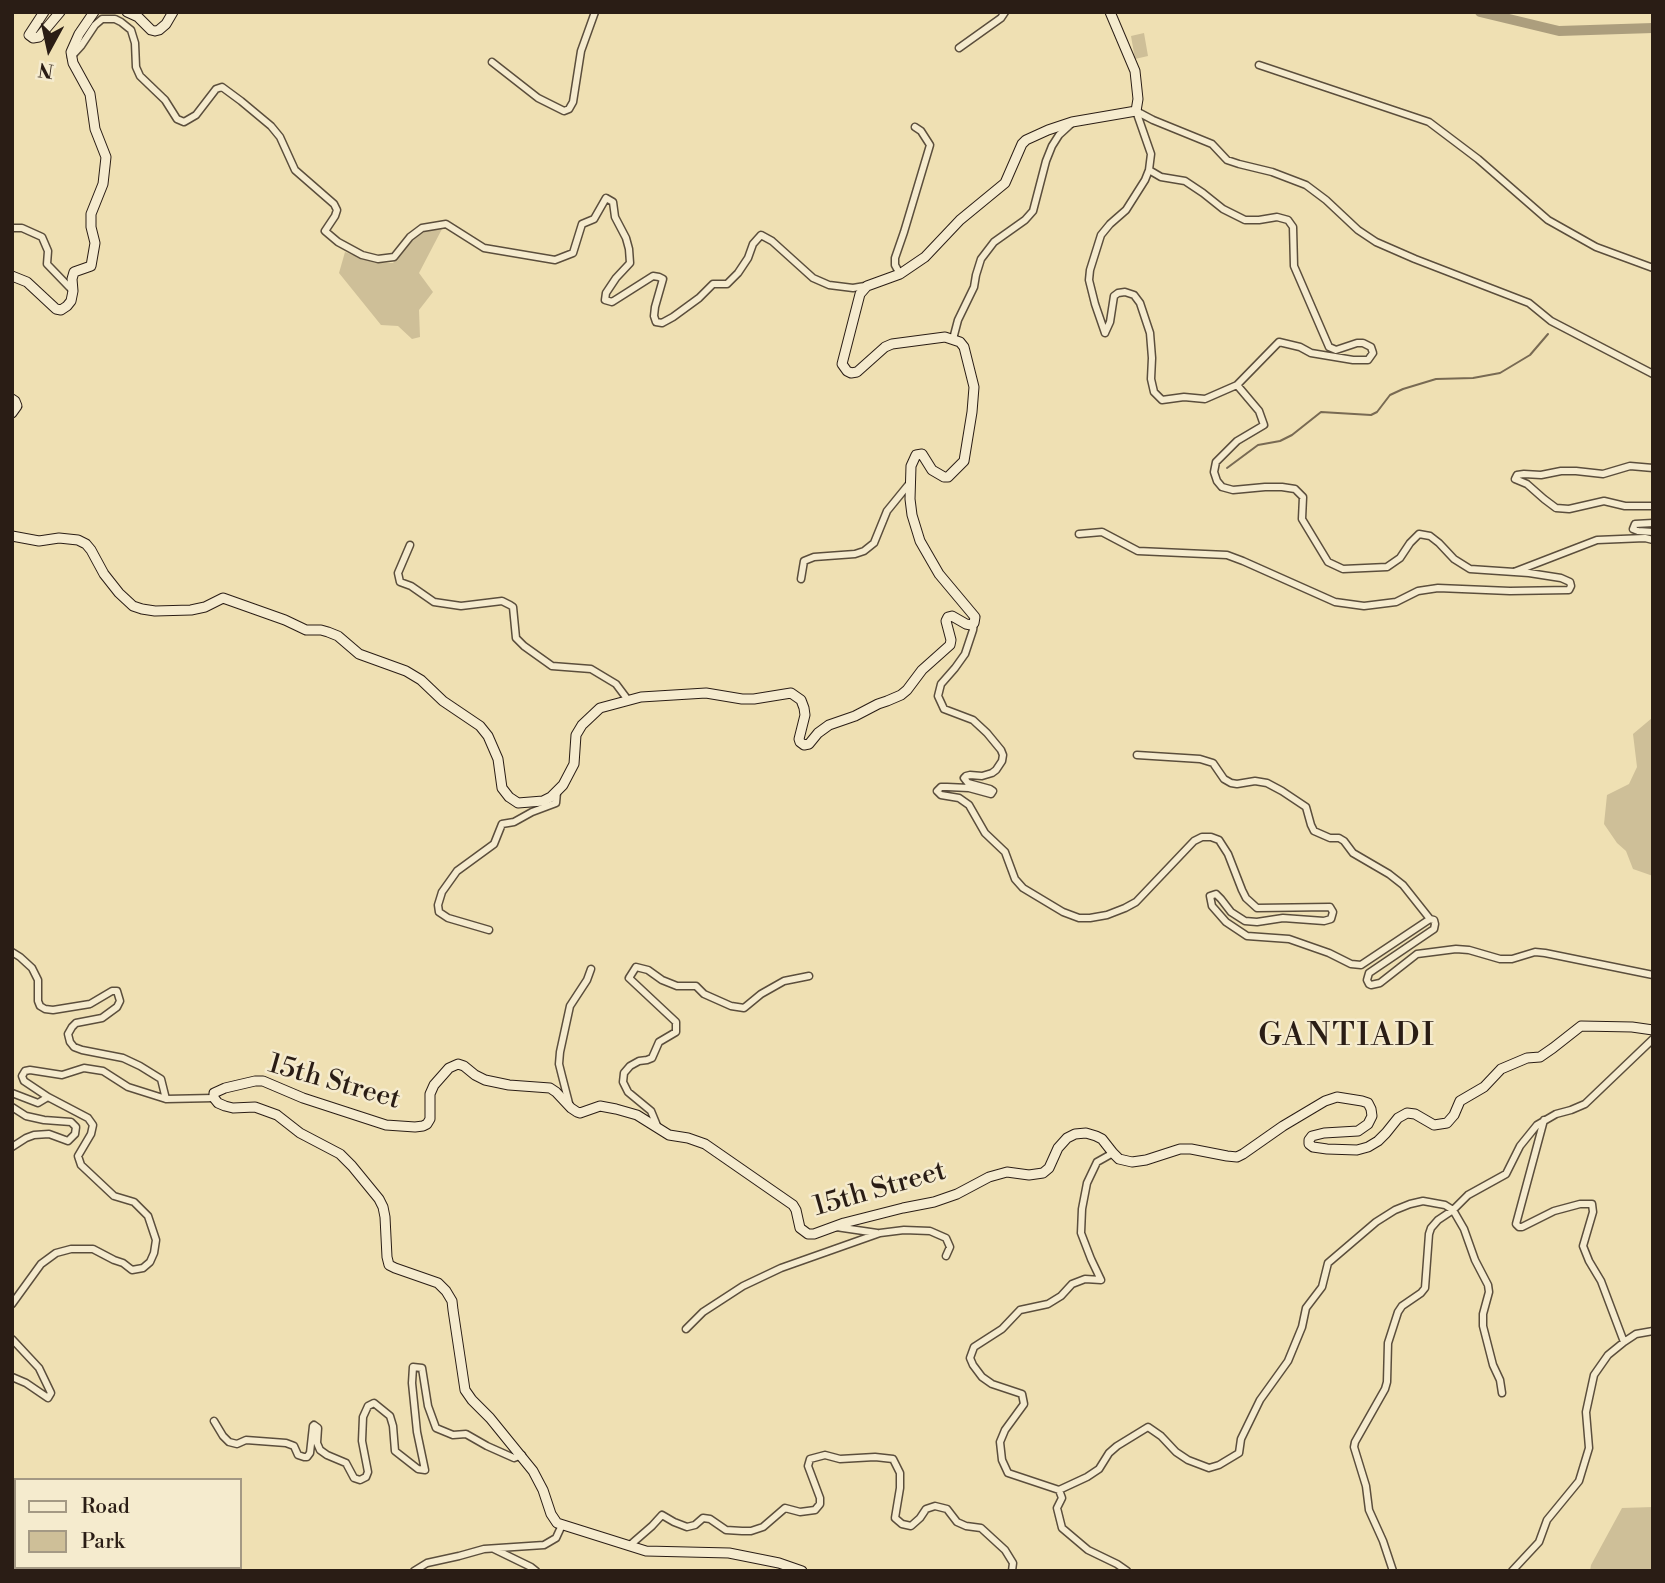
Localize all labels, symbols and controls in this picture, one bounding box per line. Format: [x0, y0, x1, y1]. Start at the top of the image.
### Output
north arrow [14, 14, 84, 84]
text: N [37, 57, 55, 83]
district label: GANTIADI [1259, 1018, 1435, 1056]
street label: 15th Street [264, 1048, 404, 1118]
street label: 15th Street [810, 1155, 950, 1225]
legend [14, 1478, 242, 1569]
text: Road [81, 1494, 130, 1520]
text: Park [81, 1529, 125, 1555]

